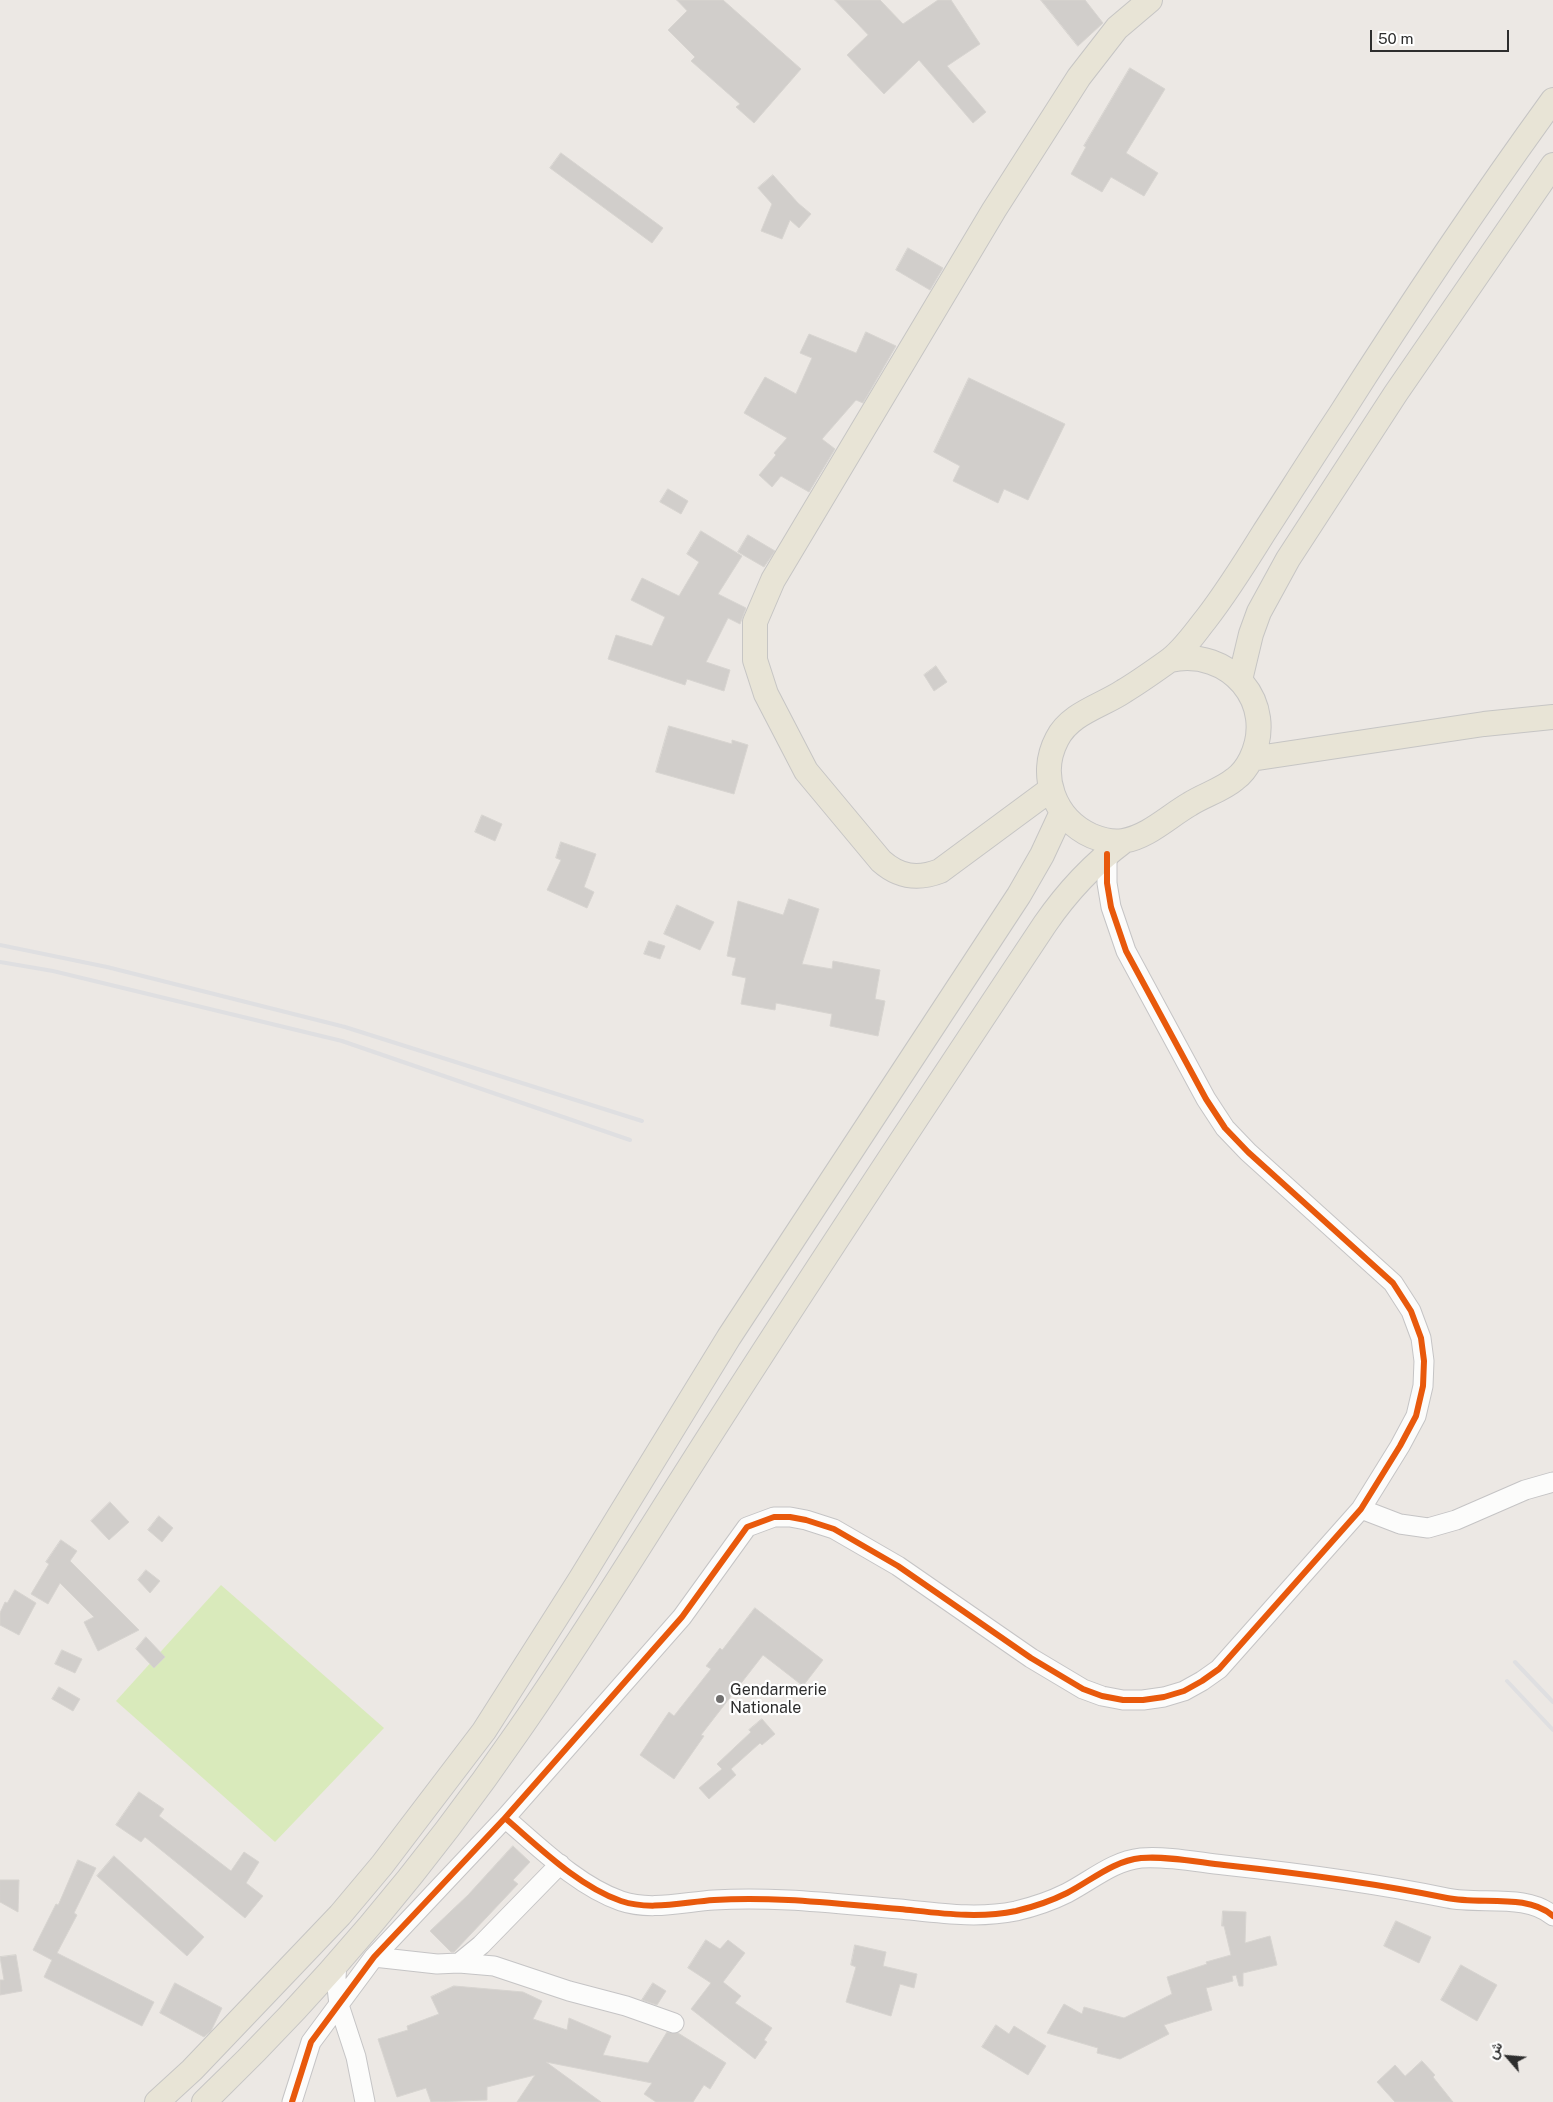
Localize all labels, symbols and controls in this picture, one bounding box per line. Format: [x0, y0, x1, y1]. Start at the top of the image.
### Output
scale bar [1373, 20, 1512, 52]
text: 50 m [1378, 30, 1413, 47]
place label: Gendarmerie Nationale [730, 1680, 827, 1718]
marker: Gendarmerie Nationale [714, 1693, 726, 1705]
north arrow [1483, 2032, 1533, 2082]
text: ش [1484, 2039, 1506, 2061]

